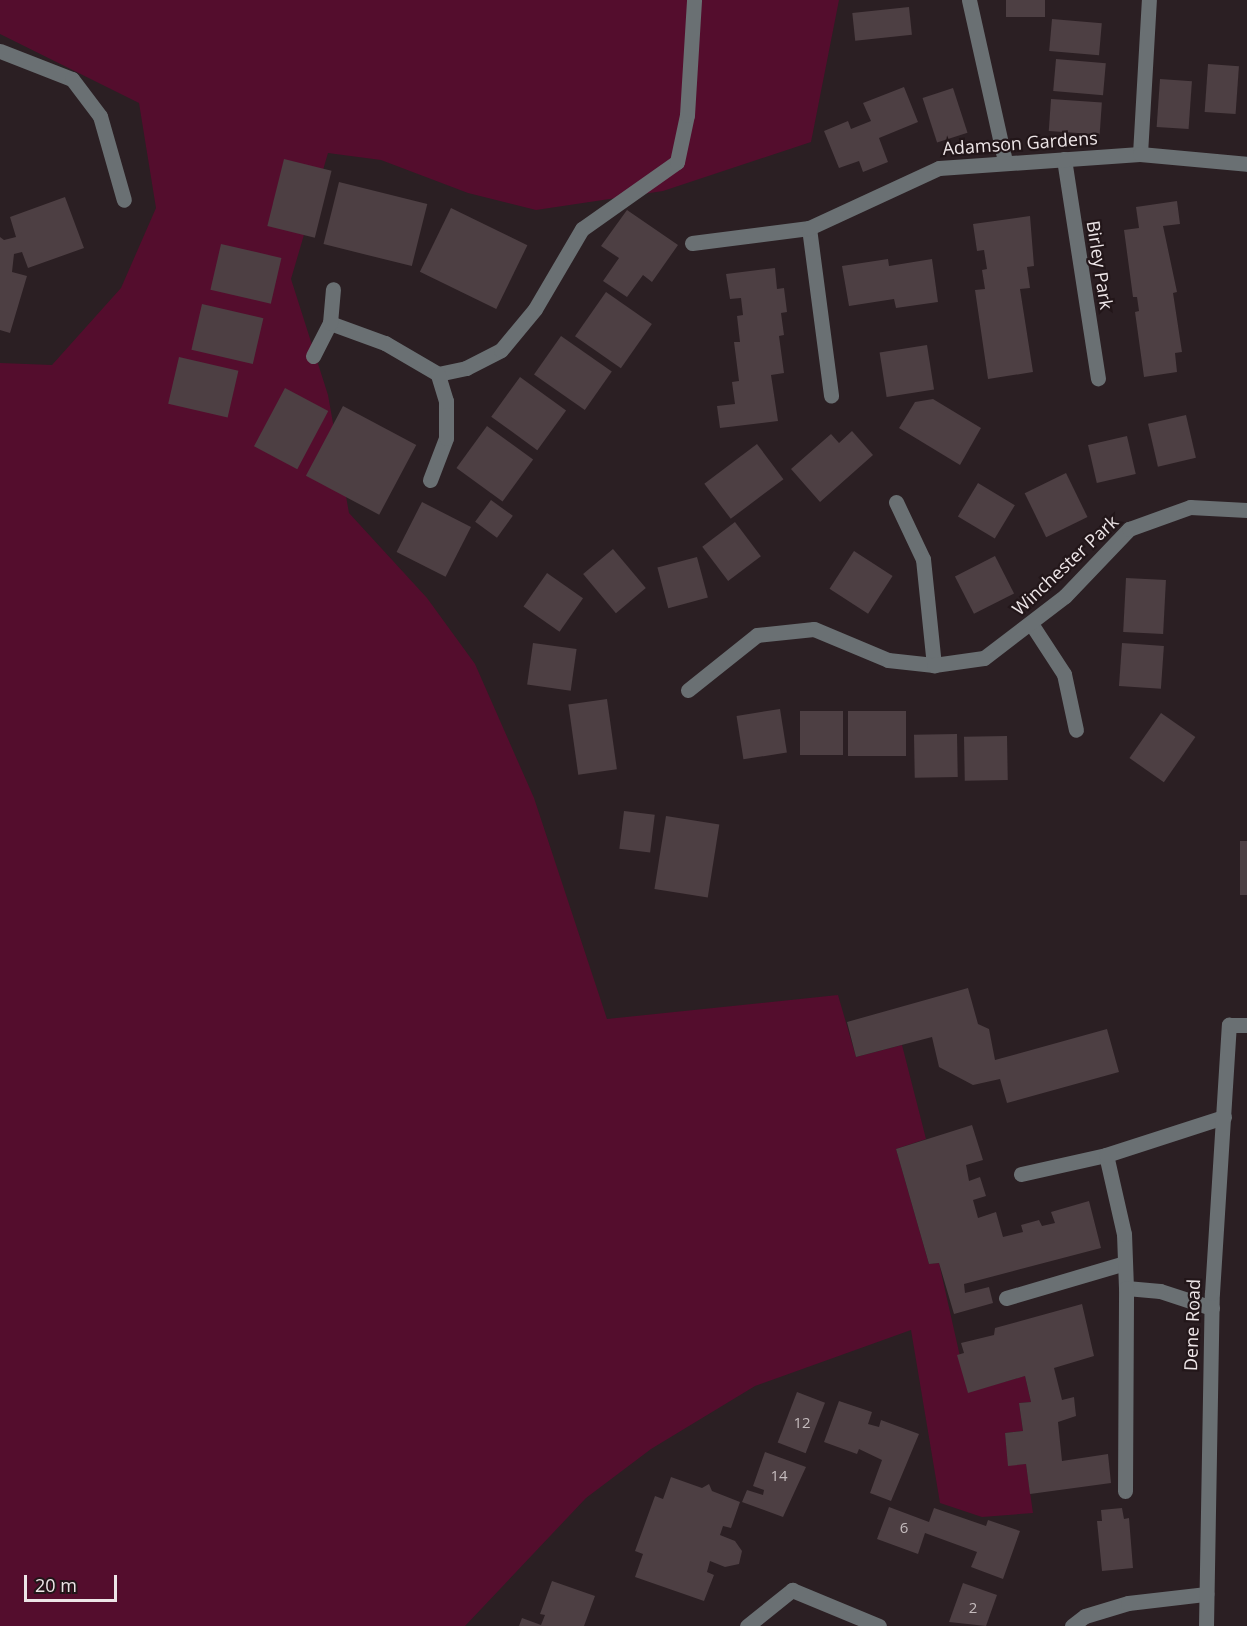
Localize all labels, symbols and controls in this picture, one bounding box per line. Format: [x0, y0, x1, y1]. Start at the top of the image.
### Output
street label: Adamson Gardens [942, 127, 1098, 159]
street label: Birley Park [1082, 219, 1118, 311]
street label: Winchester Park [1008, 510, 1122, 620]
street label: Dene Road [1180, 1279, 1204, 1371]
house number: 12 [793, 1414, 811, 1432]
house number: 14 [770, 1467, 788, 1485]
house number: 6 [900, 1519, 908, 1537]
scale bar [27, 1563, 120, 1601]
text: 20 m [35, 1573, 77, 1597]
house number: 2 [969, 1599, 977, 1617]

